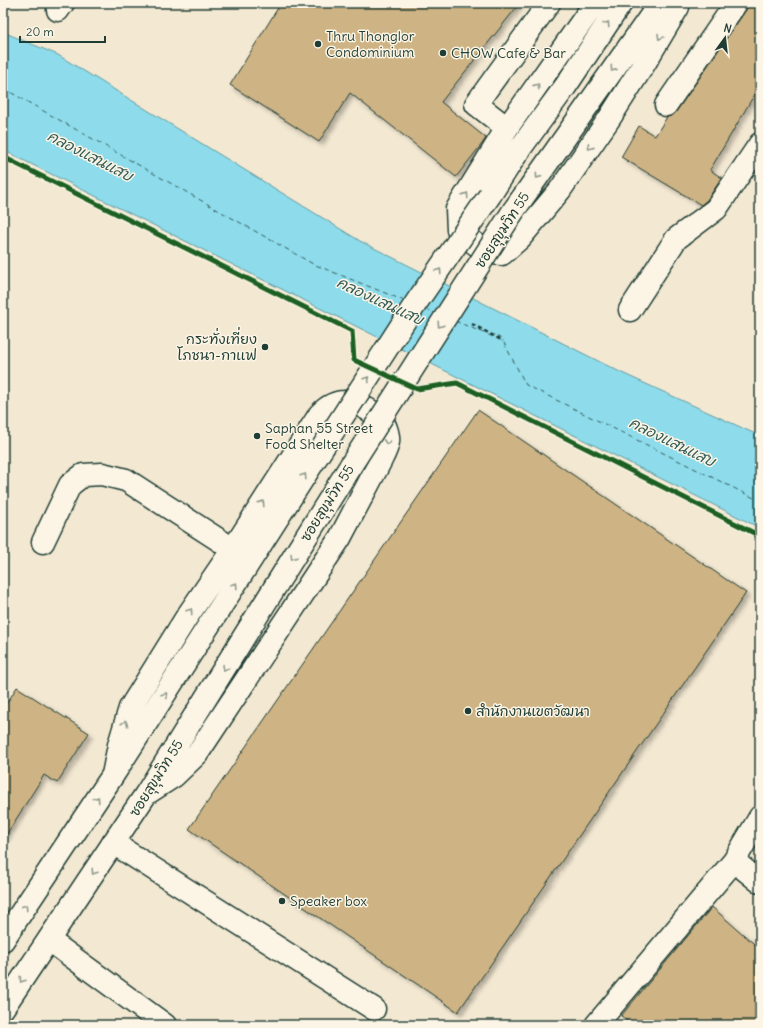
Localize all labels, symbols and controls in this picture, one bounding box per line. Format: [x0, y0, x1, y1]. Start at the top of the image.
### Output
scale bar [20, 18, 105, 44]
north arrow [705, 18, 745, 58]
one-way arrow [602, 21, 610, 28]
text: N [722, 21, 733, 36]
text: 20 m [26, 24, 54, 39]
place label: Thru Thonglor Condominium [326, 27, 415, 61]
one-way arrow [658, 33, 665, 40]
marker: Thru Thonglor Condominium [313, 39, 323, 49]
place label: CHOW Cafe & Bar [451, 44, 566, 62]
marker: CHOW Cafe & Bar [438, 48, 448, 58]
one-way arrow [611, 65, 618, 72]
one-way arrow [532, 83, 540, 90]
water label: คลองแสนแสบ [44, 126, 138, 186]
one-way arrow [588, 142, 595, 149]
one-way arrow [536, 171, 543, 178]
street label: ซอยสุขุมวิท 55 [471, 188, 534, 272]
one-way arrow [461, 192, 469, 199]
one-way arrow [434, 268, 441, 275]
water label: คลองแสนแสบ [334, 272, 428, 330]
one-way arrow [437, 321, 445, 328]
place label: กระทั่งเที่ยง โภชนา-กาแฟ [177, 326, 257, 364]
marker: กระทั่งเที่ยง โภชนา-กาแฟ [260, 342, 270, 352]
one-way arrow [362, 376, 370, 383]
water label: คลองแสนแสบ [626, 413, 720, 471]
place label: Saphan 55 Street Food Shelter [265, 419, 373, 453]
marker: Saphan 55 Street Food Shelter [252, 431, 262, 441]
one-way arrow [382, 438, 391, 445]
street label: ซอยสุขุมวิท 55 [296, 461, 359, 545]
one-way arrow [300, 473, 307, 480]
one-way arrow [257, 500, 265, 507]
one-way arrow [291, 553, 298, 560]
one-way arrow [230, 582, 237, 589]
one-way arrow [185, 609, 192, 616]
one-way arrow [222, 664, 229, 671]
one-way arrow [160, 692, 167, 699]
place label: สำนักงานเขตวัฒนา [476, 702, 590, 720]
marker: สำนักงานเขตวัฒนา [463, 706, 473, 716]
one-way arrow [120, 720, 129, 727]
street label: ซอยสุขุมวิท 55 [125, 736, 188, 820]
one-way arrow [92, 797, 99, 804]
one-way arrow [92, 867, 99, 874]
place label: Speaker box [290, 892, 367, 910]
marker: Speaker box [277, 896, 287, 906]
one-way arrow [20, 905, 27, 912]
one-way arrow [20, 975, 27, 982]

